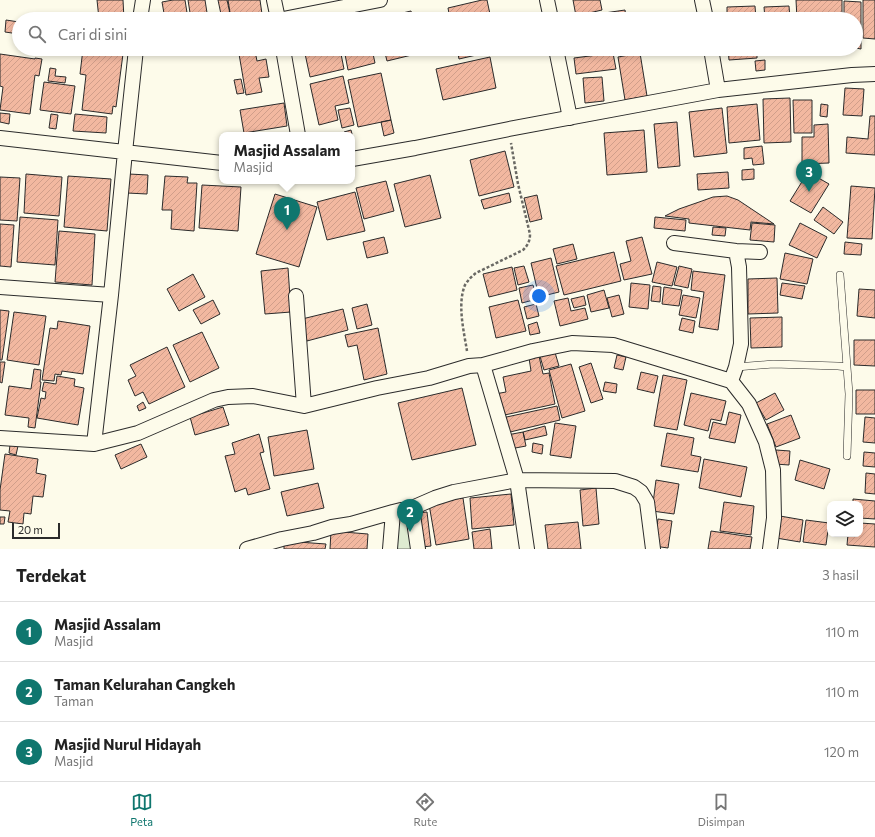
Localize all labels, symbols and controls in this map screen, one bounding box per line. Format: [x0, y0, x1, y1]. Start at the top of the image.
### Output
search box [12, 12, 863, 56]
icon: search [26, 23, 48, 45]
text: Cari di sini [58, 25, 127, 43]
popup [219, 132, 355, 184]
text: Masjid Assalam [234, 141, 340, 159]
text: Masjid [234, 159, 273, 175]
pin: 3 [796, 159, 822, 192]
pin: 1 [274, 197, 300, 230]
your location [529, 286, 549, 306]
pin: 2 [397, 499, 423, 532]
map controls [827, 501, 863, 537]
button: layers [827, 501, 863, 537]
scale bar [12, 521, 60, 540]
text: 20 m [18, 523, 43, 536]
text: Terdekat [16, 565, 86, 586]
text: 3 hasil [822, 567, 859, 583]
text: Masjid Assalam [54, 615, 161, 633]
text: 1 [26, 624, 32, 640]
text: 110 m [826, 624, 859, 640]
text: Masjid [54, 633, 93, 649]
text: Taman Kelurahan Cangkeh [54, 675, 235, 693]
text: 2 [25, 684, 33, 700]
text: 110 m [826, 684, 859, 700]
text: Taman [54, 693, 94, 709]
text: Masjid Nurul Hidayah [54, 735, 201, 753]
text: 3 [25, 744, 33, 760]
text: 120 m [824, 744, 859, 760]
text: Masjid [54, 753, 93, 769]
tab: Peta [130, 791, 153, 828]
tab: Rute [414, 791, 437, 828]
tab: Disimpan [698, 791, 745, 828]

